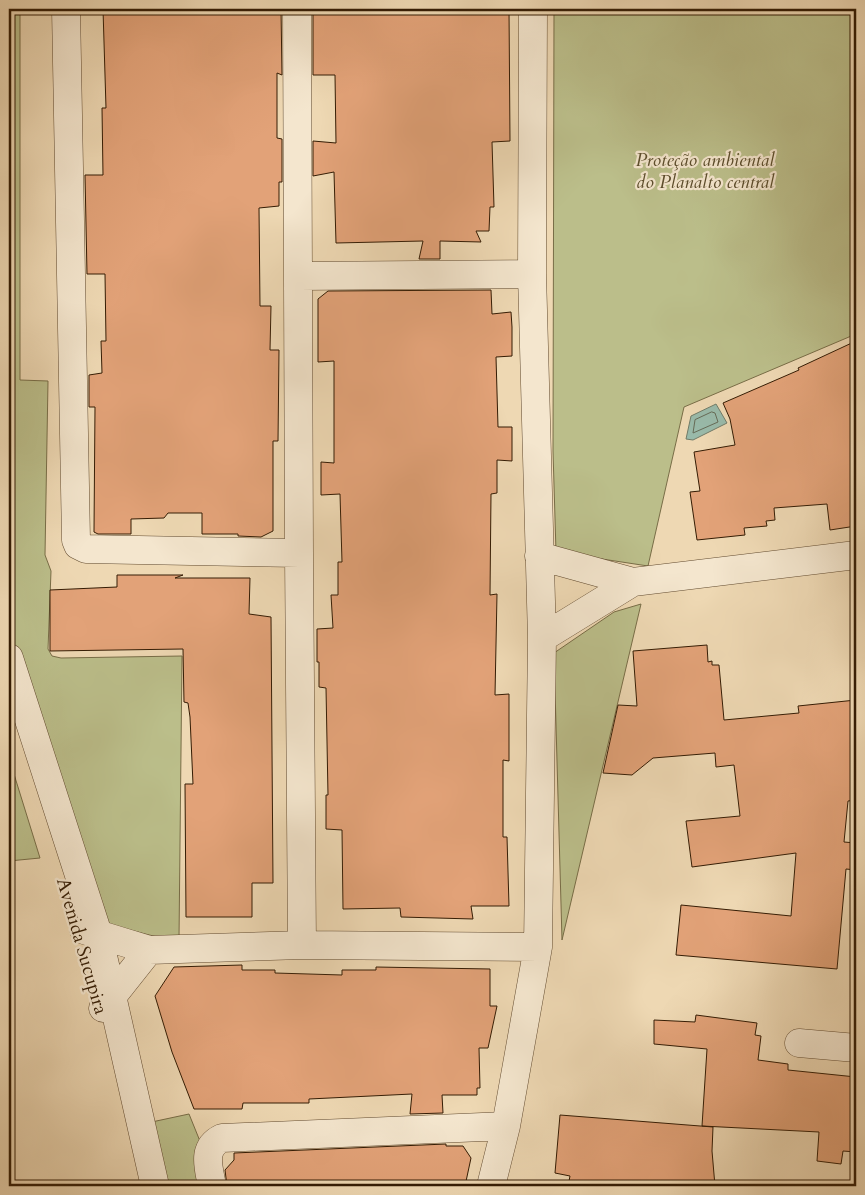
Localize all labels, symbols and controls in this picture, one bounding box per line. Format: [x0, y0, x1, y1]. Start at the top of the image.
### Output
park label: Proteção ambiental do Planalto central [635, 147, 775, 195]
street label: Avenida Sucupira [50, 875, 114, 1017]

